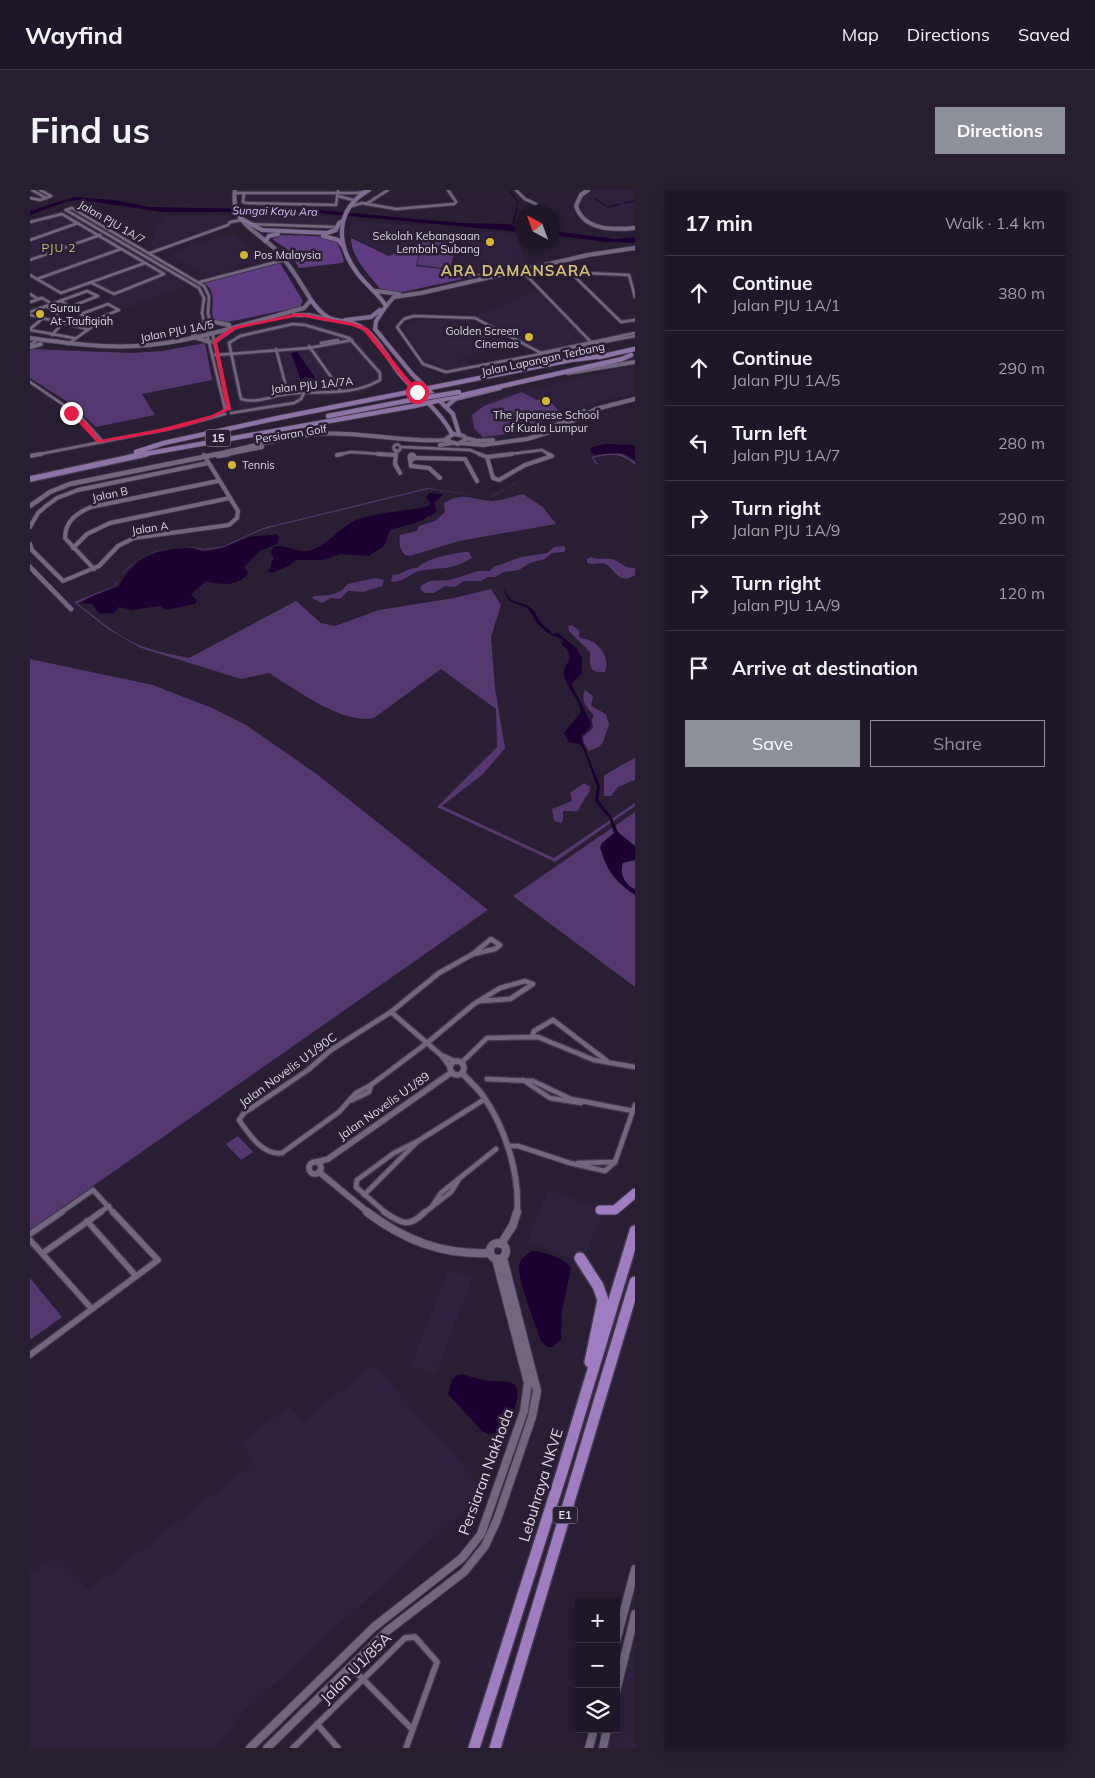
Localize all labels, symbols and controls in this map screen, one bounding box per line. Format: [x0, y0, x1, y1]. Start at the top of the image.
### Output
text: Wayfind [25, 20, 123, 50]
text: Map [842, 23, 879, 46]
text: Directions [907, 23, 990, 46]
text: Saved [1018, 23, 1070, 46]
button: Directions [935, 107, 1065, 154]
text: Find us [30, 108, 150, 152]
street label: Jalan PJU 1A/7 [76, 197, 148, 247]
water label: Sungai Kayu Ara [232, 203, 318, 219]
north arrow [515, 205, 560, 250]
text: 17 min [685, 210, 753, 236]
text: Walk · 1.4 km [945, 213, 1045, 233]
place label: Sekolah Kebangsaan Lembah Subang [373, 229, 480, 256]
marker: Sekolah Kebangsaan Lembah Subang [484, 236, 496, 248]
district label: PJU 2 [41, 240, 77, 255]
place label: Pos Malaysia [254, 248, 321, 262]
marker: Pos Malaysia [238, 249, 250, 261]
district label: ARA DAMANSARA [441, 261, 591, 280]
text: Continue [732, 271, 812, 295]
icon: ahead [685, 279, 713, 307]
text: 380 m [998, 283, 1045, 303]
text: Jalan PJU 1A/1 [732, 295, 840, 315]
place label: Surau At-Taufiqiah [50, 301, 113, 328]
marker: Surau At-Taufiqiah [34, 308, 46, 320]
street label: Jalan PJU 1A/5 [139, 317, 215, 345]
place label: Golden Screen Cinemas [446, 324, 519, 351]
marker: Golden Screen Cinemas [523, 331, 535, 343]
street label: Jalan Lapangan Terbang [480, 339, 606, 379]
text: Continue [732, 346, 812, 370]
icon: ahead [685, 354, 713, 382]
text: 290 m [998, 358, 1045, 378]
text: Jalan PJU 1A/5 [732, 370, 840, 390]
street label: Jalan PJU 1A/7A [270, 374, 354, 396]
route start [406, 381, 429, 404]
marker: The Japanese School of Kuala Lumpur [540, 395, 552, 407]
route end [60, 402, 83, 425]
place label: The Japanese School of Kuala Lumpur [493, 408, 599, 435]
street label: Persiaran Golf [254, 421, 328, 447]
text: Turn left [732, 421, 807, 445]
icon: left [685, 429, 713, 457]
road number: 15 [206, 430, 230, 446]
text: 280 m [998, 433, 1045, 453]
text: Jalan PJU 1A/7 [732, 445, 840, 465]
place label: Tennis [242, 458, 275, 472]
marker: Tennis [226, 459, 238, 471]
street label: Jalan B [91, 483, 129, 505]
text: Turn right [732, 496, 821, 520]
icon: right [685, 504, 713, 532]
text: 290 m [998, 508, 1045, 528]
street label: Jalan A [131, 519, 169, 537]
text: Jalan PJU 1A/9 [732, 520, 840, 540]
text: Turn right [732, 571, 821, 595]
icon: right [685, 579, 713, 607]
text: 120 m [998, 583, 1045, 603]
text: Jalan PJU 1A/9 [732, 595, 840, 615]
icon: arrive [685, 654, 713, 682]
text: Arrive at destination [732, 656, 918, 680]
button: Save [685, 720, 860, 767]
button: Share [870, 720, 1045, 767]
street label: Jalan Novelis U1/90C [236, 1029, 339, 1110]
street label: Jalan Novelis U1/89 [335, 1068, 432, 1143]
street label: Persiaran Nakhoda [454, 1406, 517, 1538]
street label: Lebuhraya NKVE [514, 1426, 567, 1544]
road number: E1 [552, 1506, 578, 1524]
map controls [575, 1598, 620, 1733]
button: + [575, 1598, 620, 1643]
street label: Jalan U1/85A [316, 1628, 395, 1707]
button: − [575, 1643, 620, 1688]
button: layers [575, 1688, 620, 1733]

